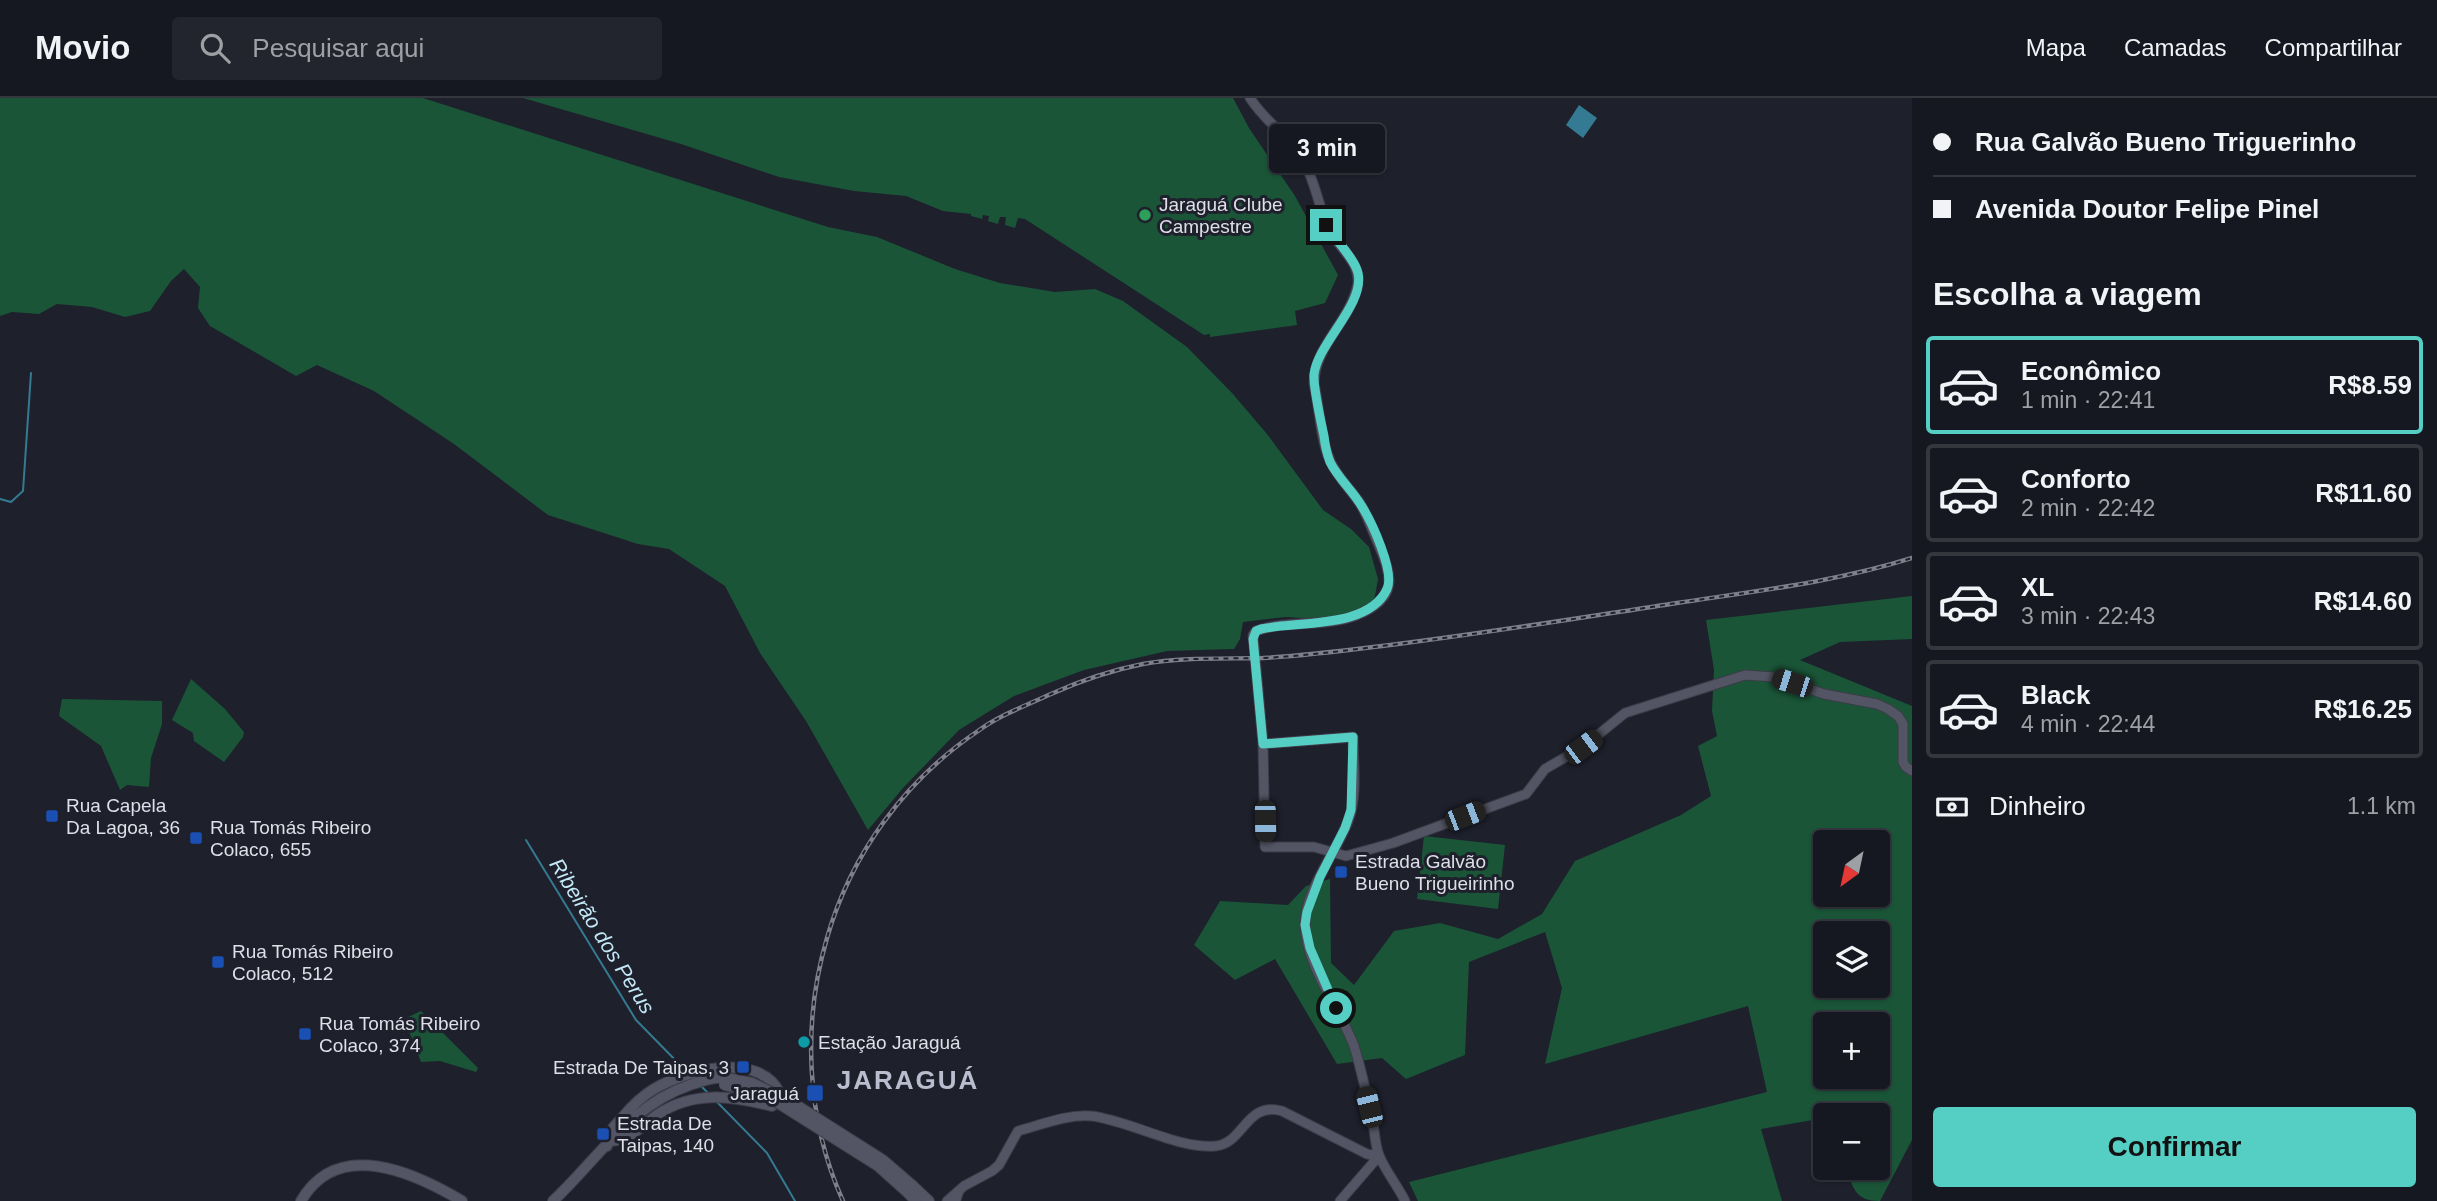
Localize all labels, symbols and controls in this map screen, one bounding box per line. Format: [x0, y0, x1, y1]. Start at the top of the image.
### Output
search box [172, 17, 662, 80]
text: Movio [35, 29, 130, 66]
icon: search [196, 29, 234, 67]
text: Pesquisar aqui [252, 33, 424, 63]
text: Mapa [2026, 34, 2086, 61]
text: Camadas [2124, 34, 2227, 61]
text: Compartilhar [2265, 34, 2402, 61]
callout: 3 min [1268, 123, 1384, 172]
text: Rua Galvão Bueno Triguerinho [1975, 127, 2356, 157]
text: 3 min [1297, 135, 1357, 161]
place label: Jaraguá Clube Campestre [1159, 194, 1283, 237]
text: Avenida Doutor Felipe Pinel [1975, 194, 2319, 224]
marker: Jaraguá Clube Campestre [1137, 207, 1153, 223]
route end [1310, 209, 1342, 241]
text: Escolha a viagem [1933, 276, 2202, 312]
icon: car [1937, 354, 2000, 417]
text: Econômico [2021, 356, 2161, 386]
text: R$8.59 [2328, 370, 2412, 400]
text: 1 min · 22:41 [2021, 387, 2155, 413]
icon: car [1937, 462, 2000, 525]
text: Conforto [2021, 464, 2131, 494]
text: R$11.60 [2315, 478, 2412, 508]
text: 2 min · 22:42 [2021, 495, 2155, 521]
icon: car [1937, 570, 2000, 633]
text: XL [2021, 572, 2054, 602]
text: R$14.60 [2314, 586, 2412, 616]
text: 3 min · 22:43 [2021, 603, 2155, 629]
car [1769, 667, 1816, 699]
icon: car [1937, 678, 2000, 741]
text: Black [2021, 680, 2090, 710]
text: R$16.25 [2314, 694, 2412, 724]
text: 4 min · 22:44 [2021, 711, 2155, 737]
car [1560, 726, 1607, 768]
icon: cash [1933, 788, 1971, 826]
text: Dinheiro [1989, 791, 2086, 821]
text: 1.1 km [2347, 793, 2416, 819]
place label: Rua Capela Da Lagoa, 36 [66, 795, 180, 838]
car [1442, 799, 1489, 833]
car [1255, 800, 1276, 842]
marker: Rua Capela Da Lagoa, 36 [44, 808, 60, 824]
place label: Rua Tomás Ribeiro Colaco, 655 [210, 817, 371, 860]
marker: Rua Tomás Ribeiro Colaco, 655 [188, 830, 204, 846]
north arrow [1813, 830, 1890, 906]
map controls [1813, 830, 1890, 1180]
place label: Estrada Galvão Bueno Trigueirinho [1355, 851, 1515, 894]
water label: Ribeirão dos Perus [545, 854, 660, 1018]
marker: Estrada Galvão Bueno Trigueirinho [1333, 864, 1349, 880]
button: layers [1813, 921, 1890, 998]
place label: Rua Tomás Ribeiro Colaco, 512 [232, 941, 393, 984]
marker: Rua Tomás Ribeiro Colaco, 512 [210, 954, 226, 970]
route start [1320, 992, 1352, 1024]
button: + [1813, 1012, 1890, 1089]
place label: Rua Tomás Ribeiro Colaco, 374 [319, 1013, 480, 1056]
marker: Rua Tomás Ribeiro Colaco, 374 [297, 1026, 313, 1042]
place label: Estação Jaraguá [818, 1032, 961, 1053]
marker: Estação Jaraguá [796, 1034, 812, 1050]
place label: Estrada De Taipas, 3 [553, 1057, 729, 1078]
marker: Estrada De Taipas, 3 [735, 1059, 751, 1075]
district label: JARAGUÁ [837, 1065, 979, 1095]
place label: Jaraguá [730, 1083, 799, 1104]
marker: Jaraguá [805, 1083, 825, 1103]
car [1354, 1084, 1385, 1130]
button: − [1813, 1103, 1890, 1180]
button: Confirmar [1933, 1107, 2416, 1187]
place label: Estrada De Taipas, 140 [617, 1113, 714, 1156]
marker: Estrada De Taipas, 140 [595, 1126, 611, 1142]

